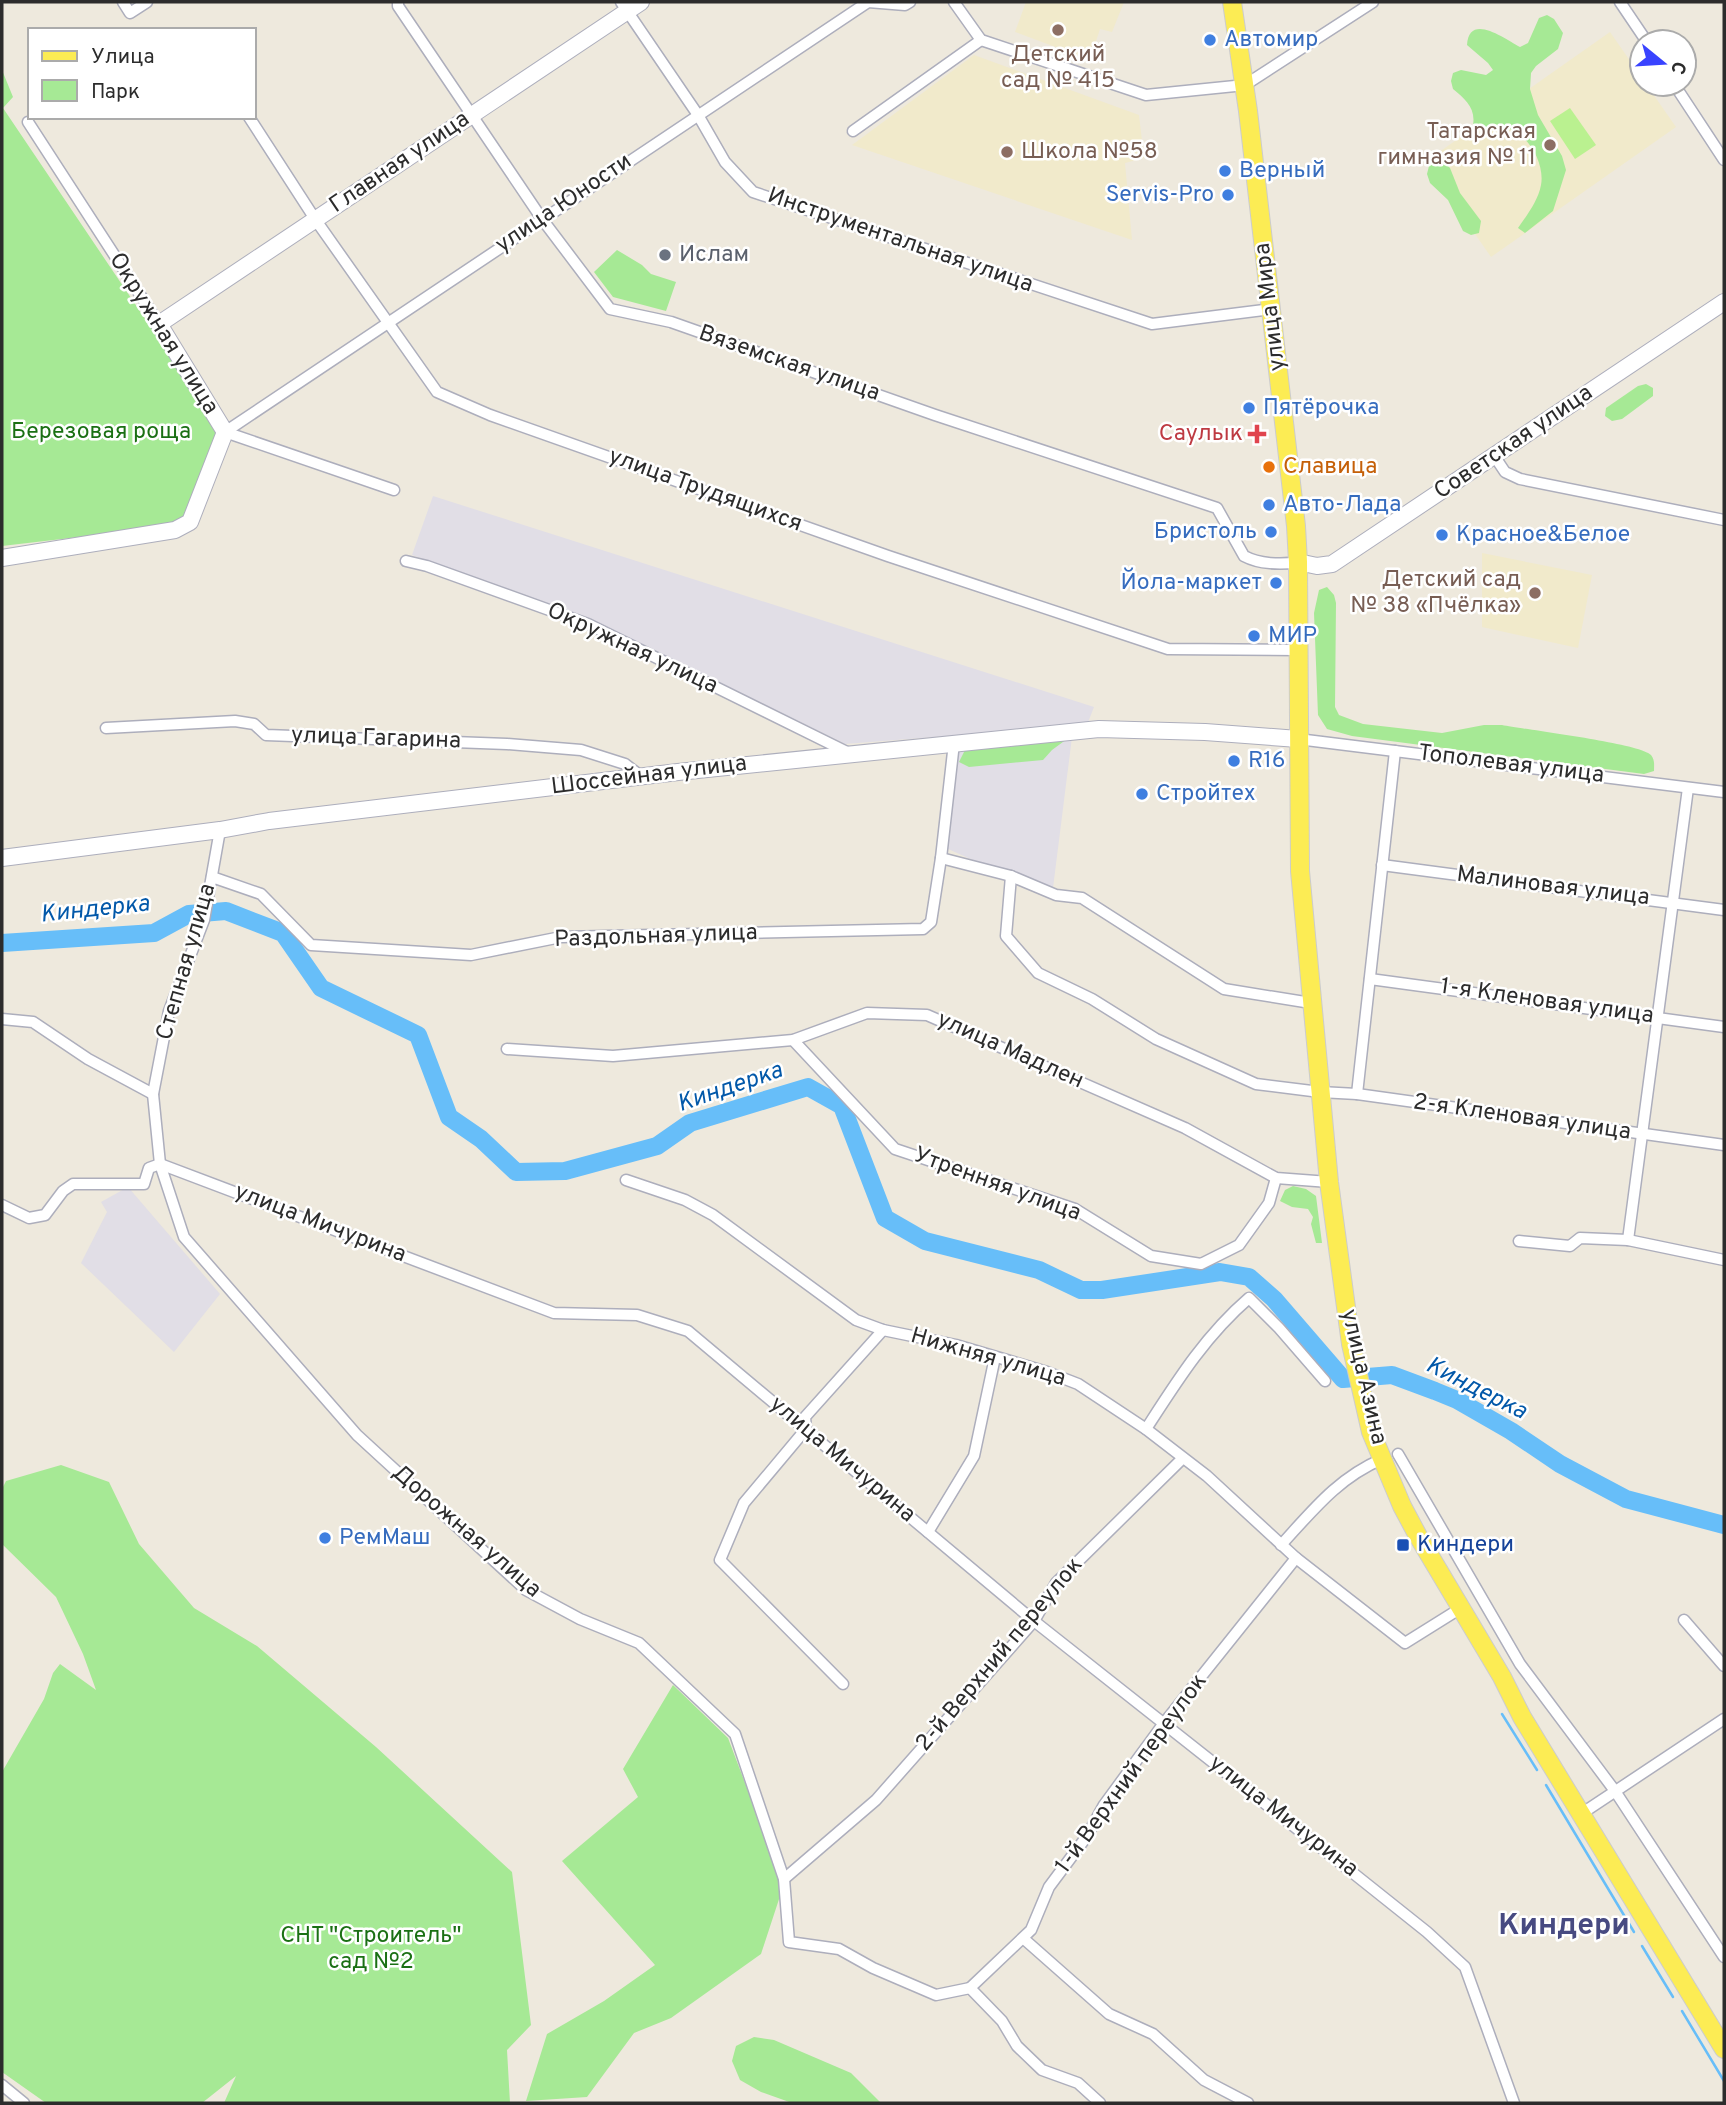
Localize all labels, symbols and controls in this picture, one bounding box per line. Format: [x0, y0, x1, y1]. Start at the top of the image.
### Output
marker: Детский сад № 415 [1050, 22, 1066, 38]
place label: Автомир [1224, 26, 1318, 55]
legend [28, 28, 256, 119]
north arrow [1628, 28, 1698, 98]
marker: Автомир [1202, 32, 1218, 48]
place label: Детский сад № 415 [1001, 41, 1115, 96]
text: Улица [91, 44, 155, 71]
text: С [1664, 58, 1691, 77]
text: Парк [91, 79, 140, 106]
street label: Главная улица [324, 105, 476, 221]
place label: Татарская гимназия № 11 [1378, 118, 1536, 173]
marker: Татарская гимназия № 11 [1542, 137, 1558, 153]
place label: Школа №58 [1021, 138, 1158, 167]
marker: Школа №58 [999, 144, 1015, 160]
street label: улица Юности [490, 148, 638, 260]
place label: Верный [1239, 157, 1325, 186]
marker: Верный [1217, 163, 1233, 179]
place label: Servis-Pro [1106, 181, 1214, 210]
street label: Инструментальная улица [763, 182, 1037, 300]
marker: Servis-Pro [1220, 187, 1236, 203]
place label: Ислам [679, 241, 749, 270]
street label: улица Мира [1249, 241, 1293, 373]
marker: Ислам [657, 247, 673, 263]
street label: Окружная улица [102, 248, 224, 420]
street label: Вяземская улица [695, 319, 883, 409]
street label: Советская улица [1429, 379, 1599, 507]
place label: Пятёрочка [1263, 394, 1379, 423]
marker: Пятёрочка [1241, 400, 1257, 416]
park label: Березовая роща [11, 418, 191, 447]
place label: Саулык [1159, 420, 1243, 449]
marker: Саулык [1249, 426, 1265, 442]
street label: улица Трудящихся [604, 442, 806, 540]
place label: Славица [1283, 453, 1377, 482]
marker: Славица [1261, 459, 1277, 475]
place label: Авто-Лада [1283, 491, 1401, 520]
marker: Авто-Лада [1261, 497, 1277, 513]
place label: Бристоль [1154, 518, 1257, 547]
place label: Красное&Белое [1456, 521, 1630, 550]
marker: Бристоль [1263, 524, 1279, 540]
marker: Красное&Белое [1434, 527, 1450, 543]
place label: Детский сад № 38 «Пчёлка» [1350, 566, 1521, 621]
place label: Йола-маркет [1121, 567, 1262, 598]
marker: Йола-маркет [1268, 575, 1284, 591]
marker: Детский сад № 38 «Пчёлка» [1527, 585, 1543, 601]
street label: Окружная улица [542, 597, 722, 701]
place label: МИР [1268, 622, 1317, 651]
marker: МИР [1246, 628, 1262, 644]
street label: улица Гагарина [290, 722, 462, 756]
street label: Тополевая улица [1416, 739, 1606, 791]
place label: R16 [1248, 747, 1286, 776]
street label: Шоссейная улица [550, 750, 748, 802]
marker: R16 [1226, 753, 1242, 769]
place label: Стройтех [1156, 780, 1256, 809]
marker: Стройтех [1134, 786, 1150, 802]
street label: Малиновая улица [1455, 861, 1651, 913]
street label: Степная улица [151, 880, 223, 1044]
water label: Киндерка [39, 889, 152, 931]
street label: Раздольная улица [554, 919, 758, 955]
street label: 1-я Кленовая улица [1439, 973, 1655, 1031]
street label: улица Мадлен [932, 1006, 1088, 1096]
water label: Киндерка [673, 1056, 787, 1120]
street label: 2-я Кленовая улица [1411, 1088, 1633, 1148]
street label: Утренняя улица [909, 1141, 1085, 1229]
street label: улица Мичурина [230, 1178, 410, 1270]
street label: улица Азина [1333, 1306, 1393, 1448]
street label: Нижняя улица [907, 1322, 1069, 1394]
water label: Киндерка [1420, 1351, 1532, 1428]
street label: улица Мичурина [763, 1390, 921, 1530]
street label: Дорожная улица [385, 1459, 547, 1605]
place label: РемМаш [339, 1524, 430, 1553]
marker: РемМаш [317, 1530, 333, 1546]
place label: Киндери [1417, 1531, 1514, 1560]
marker: Киндери [1395, 1537, 1411, 1553]
street label: 2-й Верхний переулок [910, 1552, 1090, 1758]
street label: 1-й Верхний переулок [1050, 1668, 1214, 1880]
street label: улица Мичурина [1202, 1750, 1364, 1884]
district label: Киндери [1498, 1908, 1630, 1945]
park label: СНТ "Строитель" сад №2 [280, 1922, 462, 1977]

